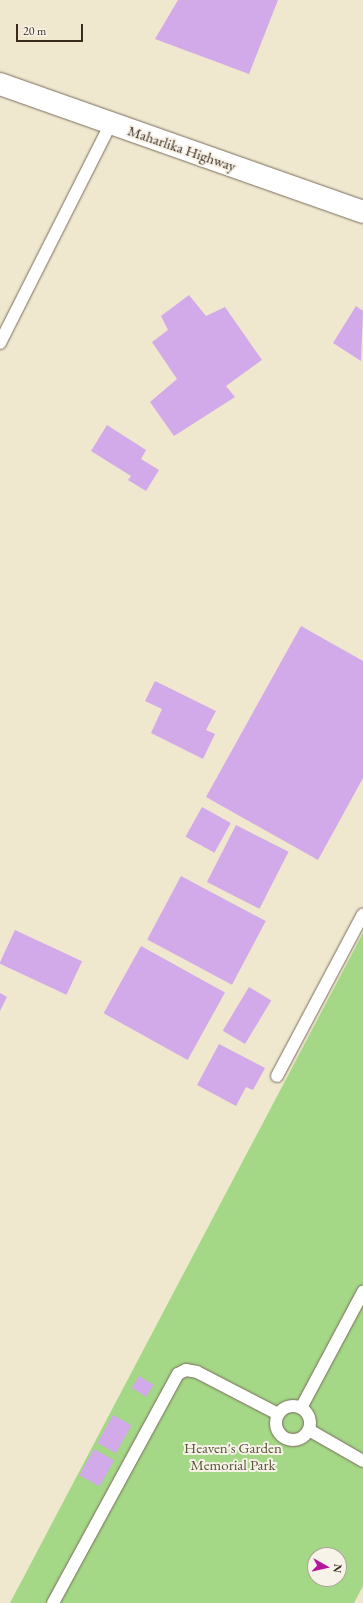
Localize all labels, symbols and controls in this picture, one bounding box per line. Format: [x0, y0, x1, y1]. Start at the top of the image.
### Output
scale bar [18, 16, 85, 42]
text: 20 m [23, 23, 46, 39]
street label: Maharlika Highway [125, 121, 239, 175]
park label: Heaven's Garden Memorial Park [184, 1438, 282, 1473]
north arrow [307, 1547, 347, 1587]
text: N [330, 1563, 345, 1574]

